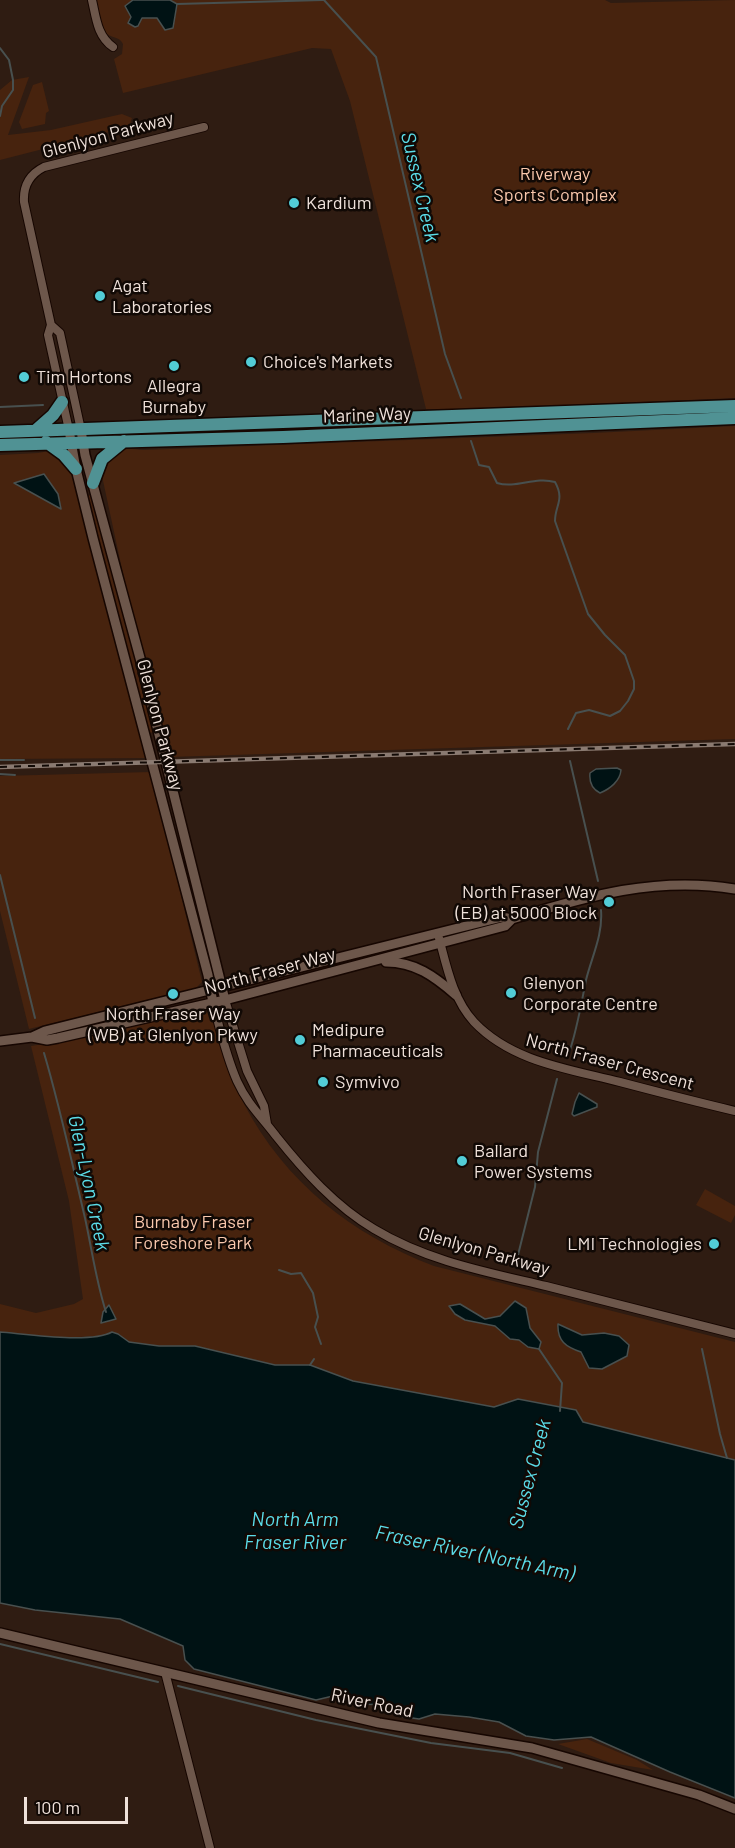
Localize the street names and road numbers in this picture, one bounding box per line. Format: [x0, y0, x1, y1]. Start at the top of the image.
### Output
street label: Glenlyon Parkway [40, 107, 176, 163]
street label: Marine Way [322, 403, 412, 427]
street label: Glenlyon Parkway [132, 657, 188, 793]
street label: North Fraser Way [202, 943, 338, 999]
street label: North Fraser Crescent [523, 1029, 697, 1095]
street label: Glenlyon Parkway [416, 1222, 552, 1280]
street label: River Road [329, 1684, 415, 1722]

